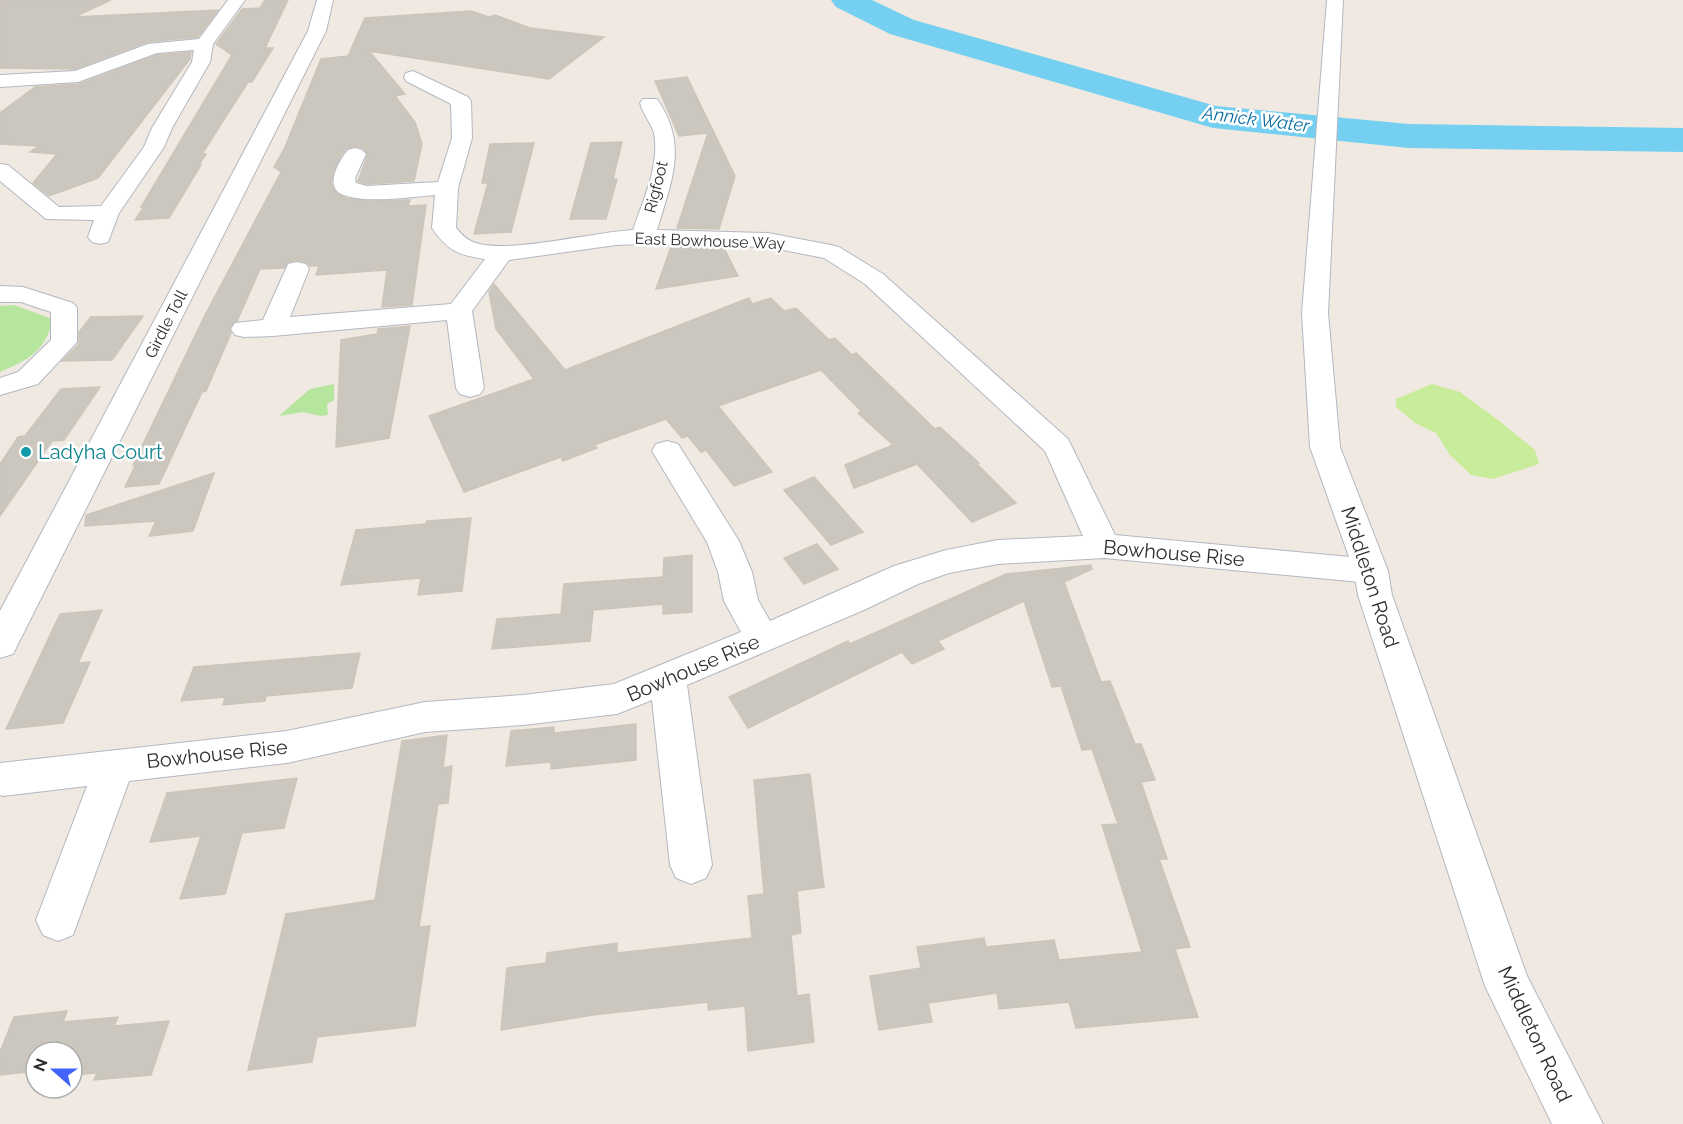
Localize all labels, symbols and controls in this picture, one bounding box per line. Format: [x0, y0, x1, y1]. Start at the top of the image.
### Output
water label: Annick Water [1200, 102, 1312, 136]
street label: Rigfoot [640, 158, 672, 215]
street label: East Bowhouse Way [634, 229, 786, 253]
street label: Girdle Toll [141, 286, 192, 361]
place label: Ladyha Court [38, 440, 163, 464]
marker: Ladyha Court [19, 445, 33, 459]
street label: Middleton Road [1336, 503, 1404, 651]
street label: Bowhouse Rise [1102, 535, 1246, 571]
street label: Bowhouse Rise [623, 629, 763, 707]
street label: Bowhouse Rise [145, 735, 289, 773]
street label: Middleton Road [1493, 962, 1577, 1106]
north arrow [24, 1040, 84, 1100]
text: N [29, 1056, 52, 1074]

